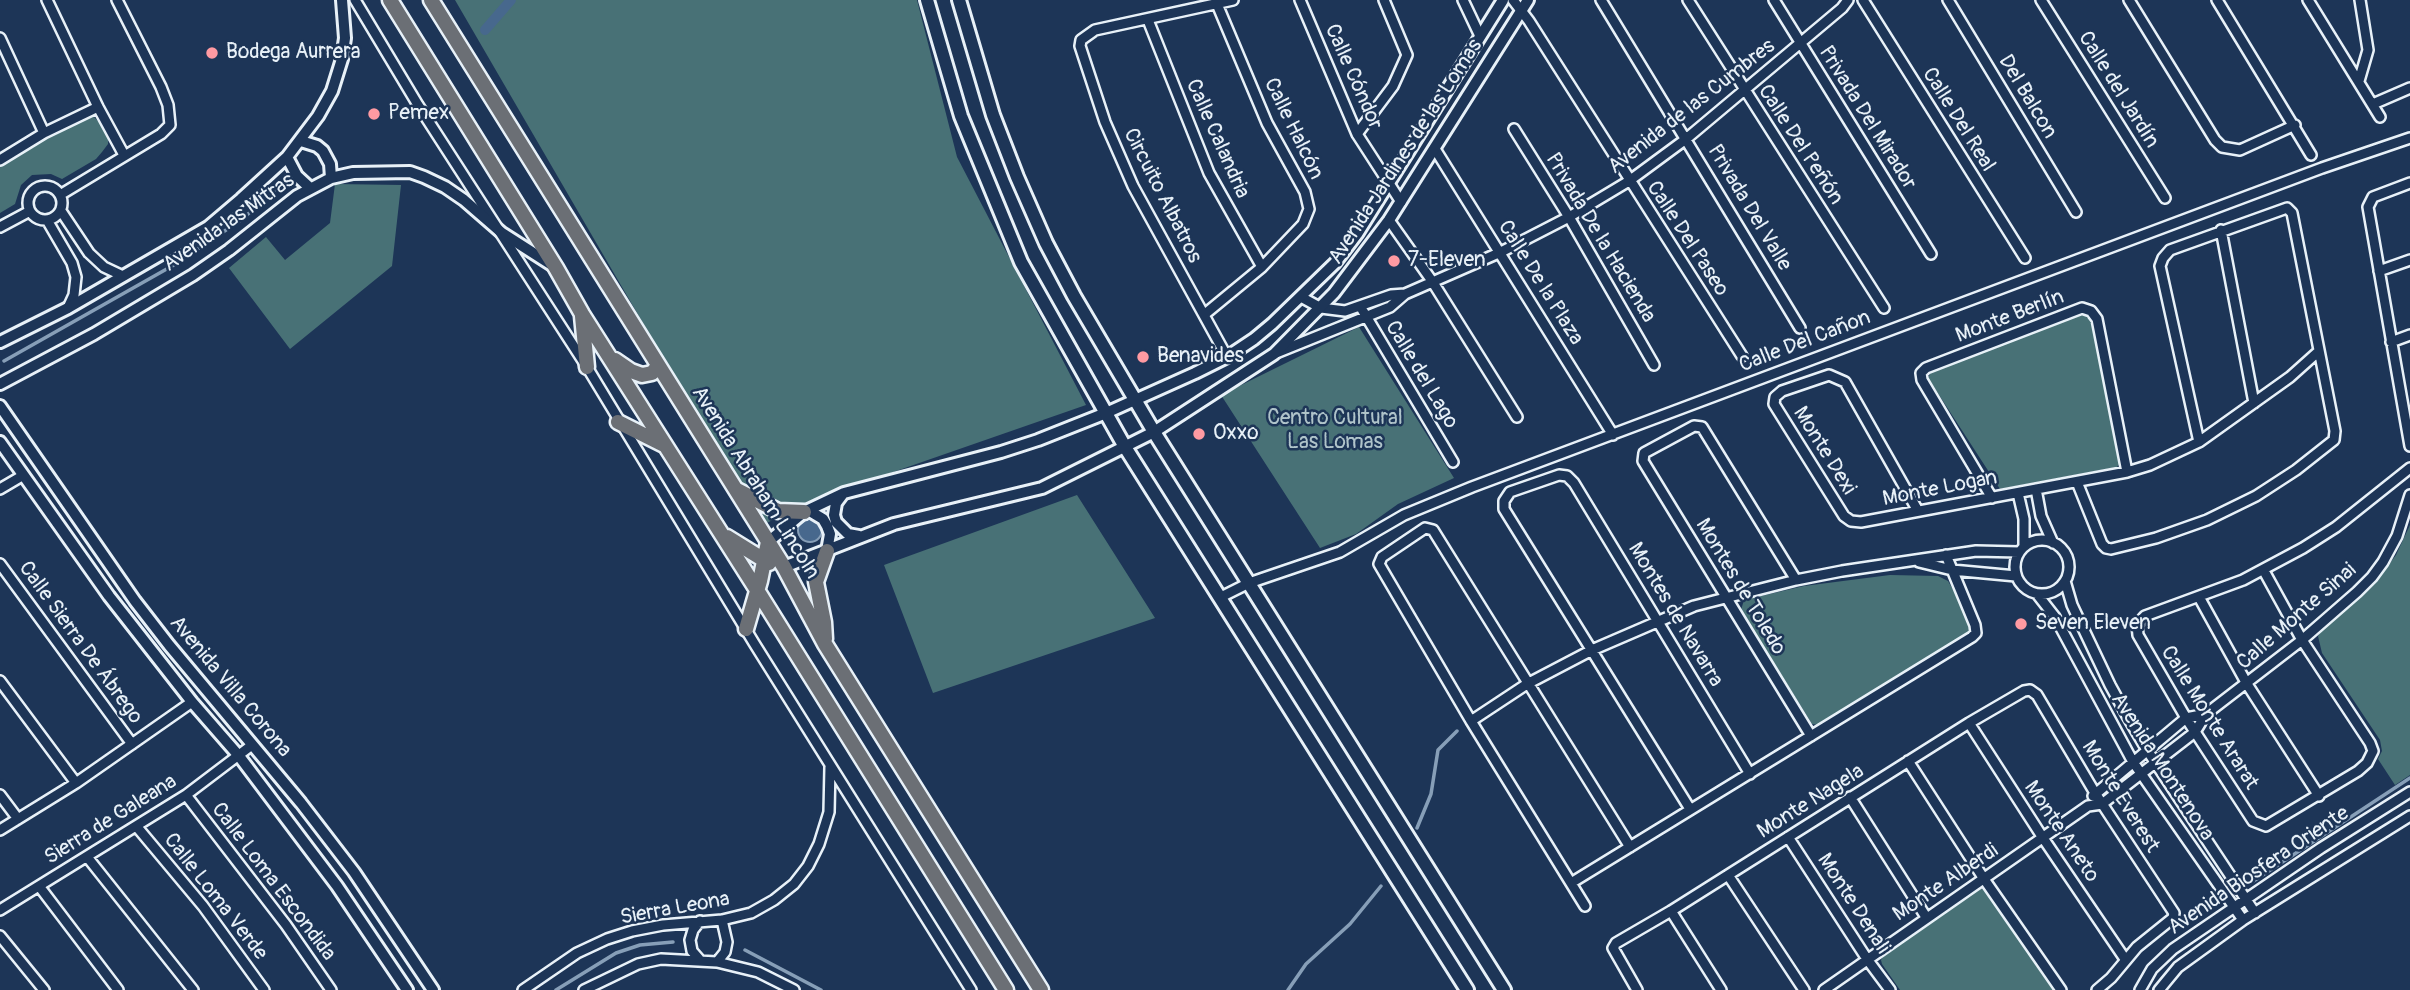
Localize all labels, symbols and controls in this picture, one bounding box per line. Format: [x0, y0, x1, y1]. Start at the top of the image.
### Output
street label: Calle Cóndor [1319, 20, 1387, 134]
street label: Calle del Jardín [2072, 27, 2164, 153]
street label: Avenida de las Cumbres [1604, 34, 1780, 180]
street label: Avenida Jardines de las Lomas [1324, 35, 1488, 269]
place label: Bodega Aurrera [226, 40, 360, 66]
street label: Privada Del Mirador [1813, 41, 1921, 195]
marker: Bodega Aurrera [204, 45, 220, 61]
street label: Del Balcon [1992, 51, 2062, 143]
street label: Calle Del Real [1916, 63, 2000, 177]
street label: Calle Halcón [1258, 74, 1328, 184]
street label: Calle Calandria [1180, 76, 1254, 202]
street label: Calle Del Peñón [1752, 80, 1848, 210]
place label: Pemex [388, 101, 449, 127]
marker: Pemex [366, 106, 382, 122]
street label: Circuito Albatros [1117, 124, 1207, 268]
street label: Privada Del Valle [1701, 140, 1797, 276]
street label: Privada De la Hacienda [1539, 149, 1661, 327]
street label: Avenida las Mitras [158, 168, 300, 278]
street label: Calle Del Paseo [1640, 177, 1734, 301]
street label: Calle De la Plaza [1492, 216, 1588, 350]
place label: 7-Eleven [1408, 248, 1486, 274]
marker: 7-Eleven [1386, 253, 1402, 269]
street label: Monte Berlín [1952, 285, 2068, 349]
street label: Calle Del Cañon [1736, 305, 1874, 379]
street label: Calle del Lago [1379, 316, 1463, 434]
place label: Benavides [1157, 344, 1244, 370]
marker: Benavides [1135, 349, 1151, 365]
street label: Avenida Abraham Lincoln [685, 382, 825, 584]
street label: Monte Dexi [1787, 402, 1861, 500]
park label: Centro Cultural Las Lomas [1267, 406, 1403, 456]
place label: Oxxo [1213, 421, 1259, 447]
marker: Oxxo [1191, 426, 1207, 442]
street label: Monte Logan [1881, 466, 1999, 512]
street label: Montes de Toledo [1689, 514, 1791, 660]
street label: Montes de Navarra [1622, 538, 1728, 692]
street label: Calle Sierra De Ábrego [12, 557, 148, 729]
street label: Calle Monte Sinai [2232, 558, 2362, 676]
street label: Avenida Villa Corona [164, 611, 296, 763]
place label: Seven Eleven [2035, 611, 2151, 637]
marker: Seven Eleven [2013, 616, 2029, 632]
street label: Calle Monte Ararat [2155, 641, 2263, 795]
street label: Avenida Montenova [2105, 688, 2219, 846]
street label: Monte Everest [2076, 736, 2164, 858]
street label: Monte Nagela [1753, 759, 1869, 845]
street label: Sierra de Galeana [40, 769, 182, 871]
street label: Monte Aneto [2018, 777, 2104, 887]
street label: Calle Loma Escondida [205, 798, 341, 966]
street label: Avenida Biosfera Oriente [2164, 801, 2354, 941]
street label: Calle Loma Verde [158, 829, 272, 965]
street label: Monte Alberdi [1889, 839, 2003, 927]
street label: Monte Denali [1811, 849, 1895, 959]
street label: Sierra Leona [618, 887, 732, 931]

